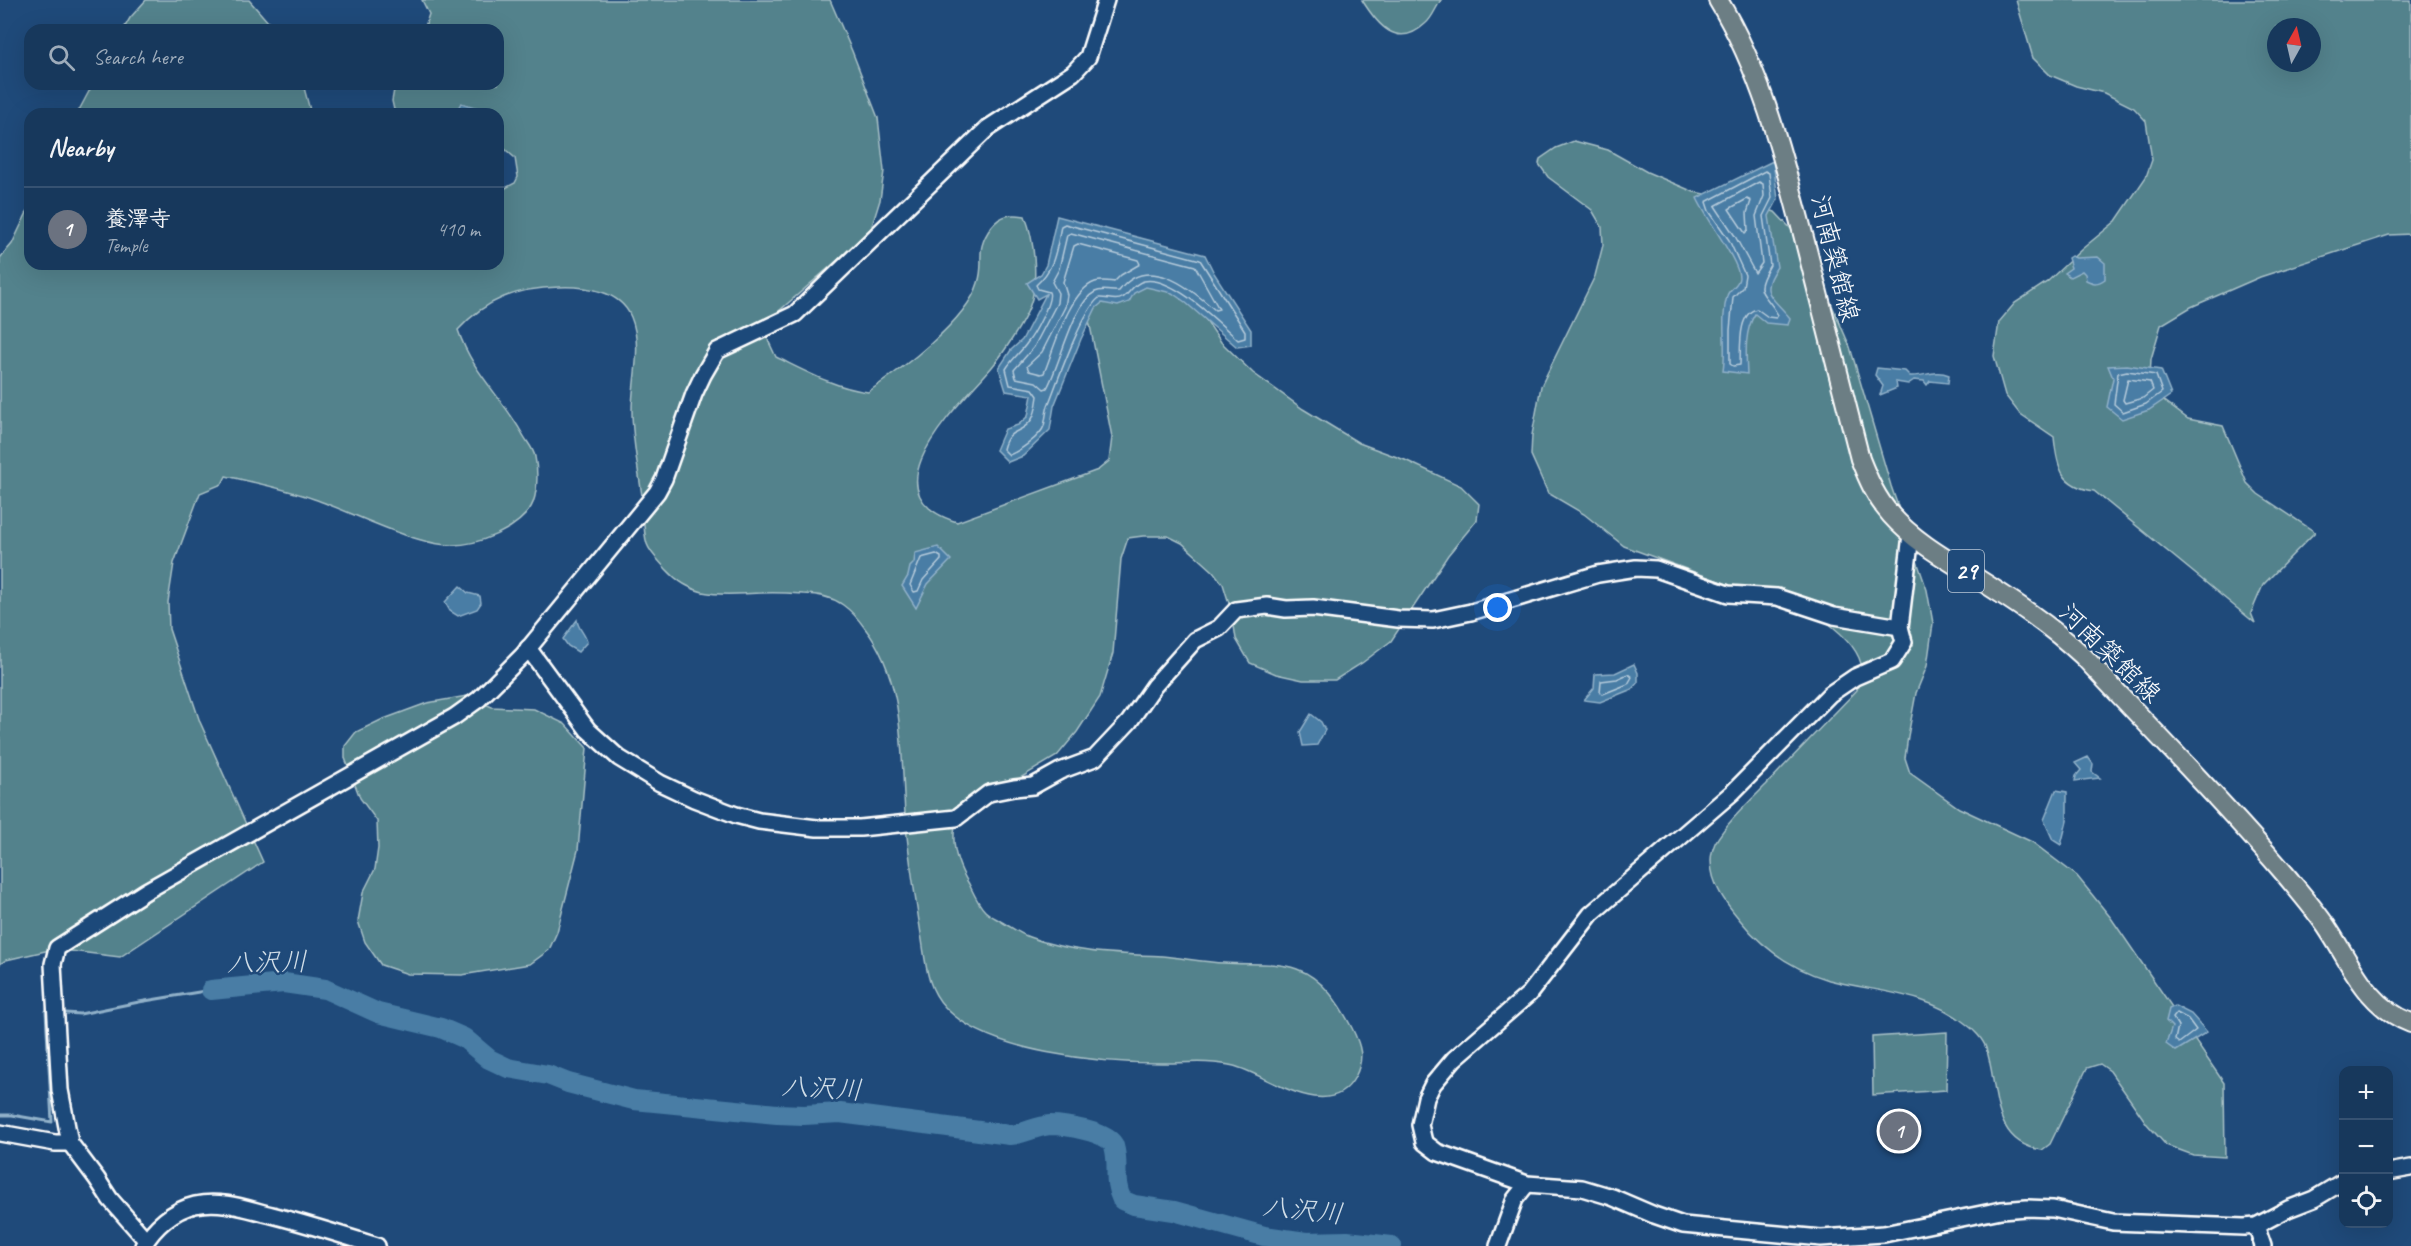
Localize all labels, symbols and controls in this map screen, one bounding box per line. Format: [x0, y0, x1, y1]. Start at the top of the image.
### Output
north arrow [2267, 18, 2321, 72]
search box [24, 24, 504, 90]
icon: search [45, 41, 78, 74]
text: Search here [93, 43, 183, 71]
text: Nearby [48, 131, 113, 164]
street label: 河南築館線 [1803, 191, 1867, 325]
text: 養澤寺 [105, 205, 171, 233]
text: 1 [63, 217, 72, 242]
text: 410 m [437, 217, 480, 242]
text: Temple [105, 233, 148, 258]
road number: 29 [1948, 550, 1984, 592]
your location [1483, 593, 1512, 622]
street label: 河南築館線 [2052, 596, 2168, 710]
water label: 八沢川 [226, 944, 308, 980]
map controls [2339, 1066, 2393, 1228]
button: + [2339, 1066, 2393, 1120]
water label: 八沢川 [781, 1069, 863, 1107]
pin: 1 [1880, 1108, 1918, 1154]
button: − [2339, 1120, 2393, 1174]
button: locate [2339, 1174, 2393, 1228]
water label: 八沢川 [1261, 1189, 1345, 1231]

